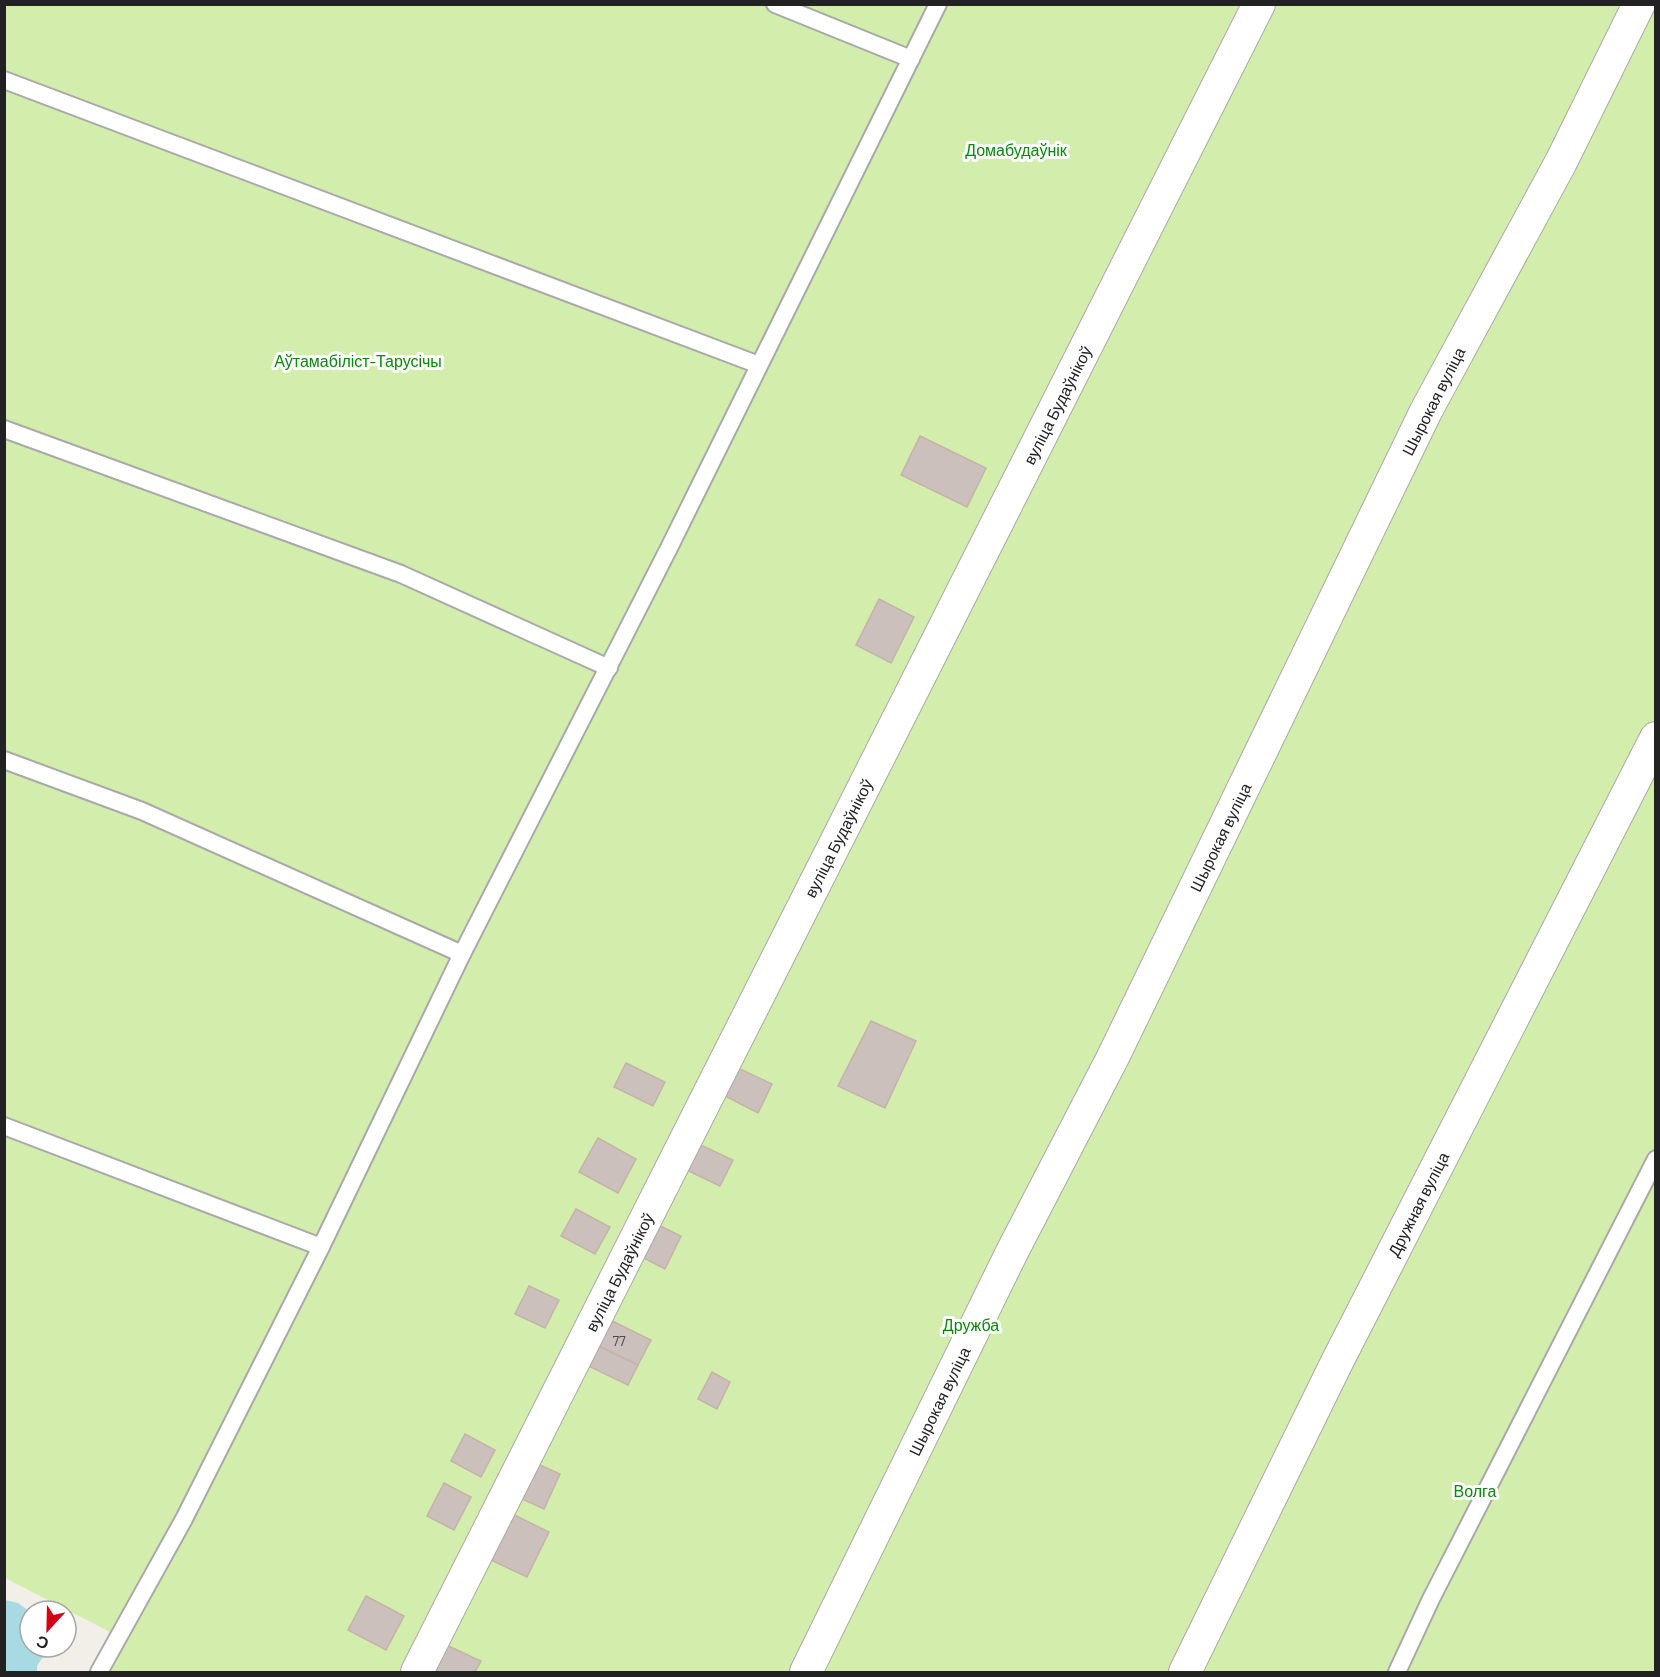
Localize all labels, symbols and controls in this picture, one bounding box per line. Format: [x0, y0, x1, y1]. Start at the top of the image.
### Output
park label: Домабудаўнік [965, 140, 1068, 159]
street label: вуліца Будаўнікоў [1019, 343, 1095, 467]
street label: Шырокая вуліца [1398, 344, 1468, 458]
park label: Аўтамабіліст-Тарусічы [274, 351, 442, 370]
street label: вуліца Будаўнікоў [800, 776, 876, 900]
street label: Шырокая вуліца [1185, 779, 1255, 895]
street label: Дружная вуліца [1383, 1148, 1453, 1259]
street label: вуліца Будаўнікоў [581, 1210, 657, 1334]
park label: Дружба [943, 1315, 999, 1334]
house number: 77 [612, 1332, 626, 1349]
street label: Шырокая вуліца [904, 1343, 974, 1459]
park label: Волга [1454, 1481, 1497, 1500]
north arrow [18, 1599, 78, 1659]
text: С [33, 1632, 51, 1654]

